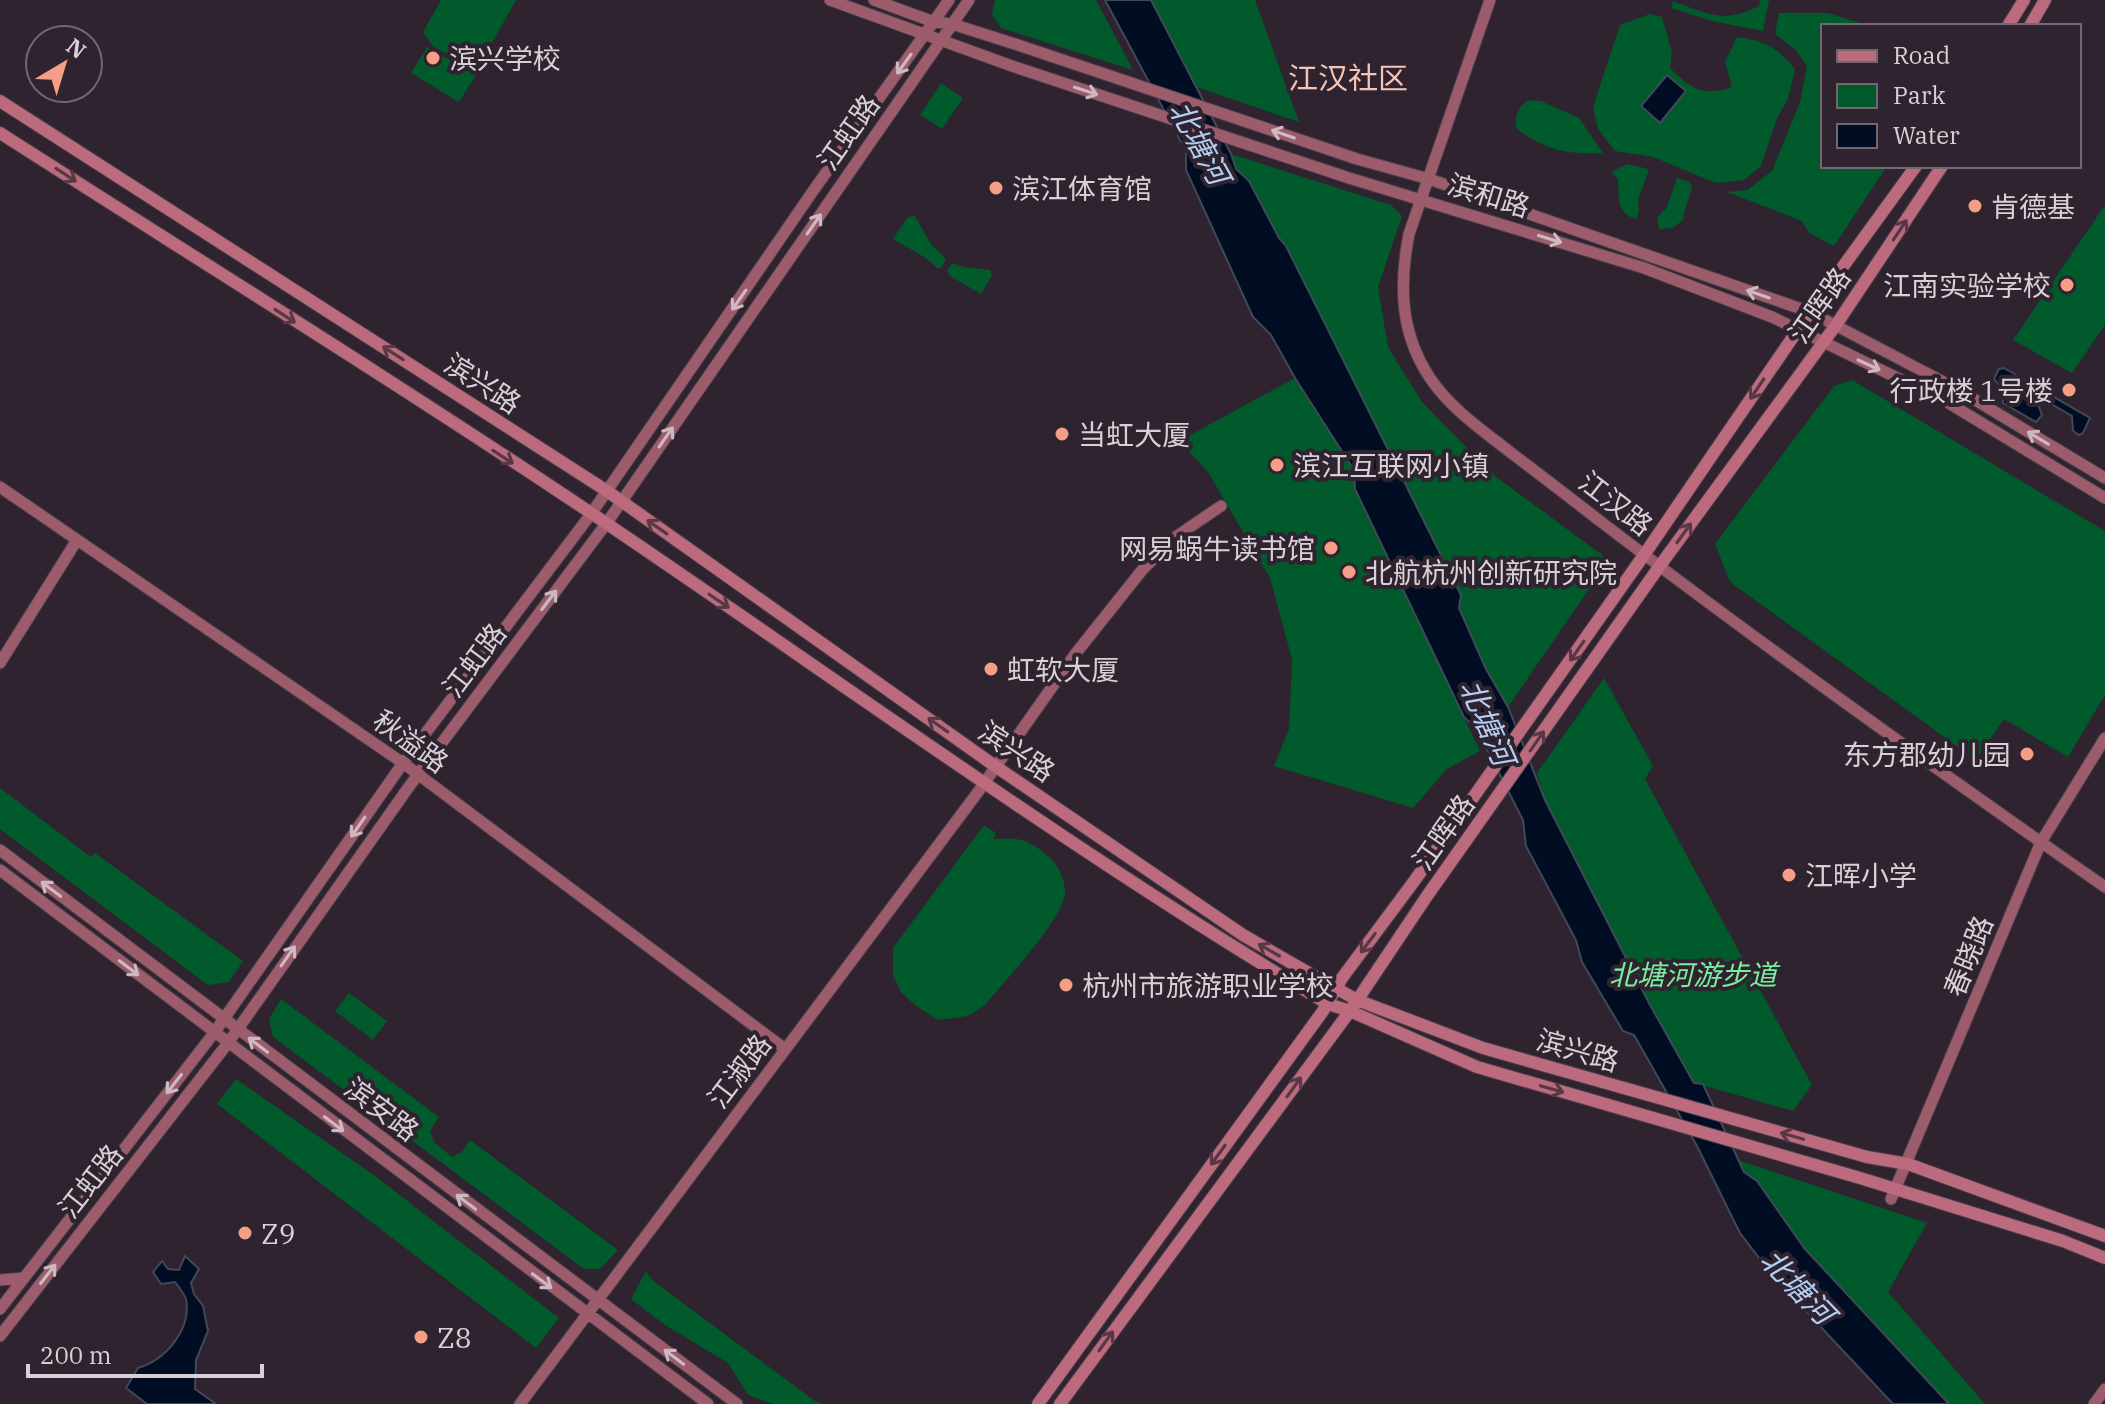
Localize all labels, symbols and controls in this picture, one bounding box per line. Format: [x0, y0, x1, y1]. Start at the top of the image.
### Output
north arrow [24, 24, 104, 104]
legend [1821, 24, 2081, 168]
text: N [61, 31, 92, 65]
text: Road [1893, 39, 1950, 71]
place label: 滨兴学校 [449, 40, 561, 77]
marker: 滨兴学校 [424, 49, 442, 67]
one-way arrow [896, 52, 913, 74]
district label: 江汉社区 [1288, 58, 1408, 97]
text: Park [1893, 79, 1945, 111]
one-way arrow [1073, 84, 1098, 99]
street label: 江虹路 [809, 87, 887, 177]
water label: 北塘河 [1161, 93, 1241, 195]
text: Water [1893, 119, 1960, 151]
one-way arrow [1271, 125, 1296, 140]
street label: 滨和路 [1443, 165, 1535, 225]
one-way arrow [54, 168, 77, 184]
place label: 滨江体育馆 [1012, 170, 1152, 207]
marker: 滨江体育馆 [987, 179, 1005, 197]
place label: 肯德基 [1991, 188, 2075, 225]
marker: 肯德基 [1966, 197, 1984, 215]
one-way arrow [806, 213, 822, 235]
one-way arrow [1891, 219, 1908, 241]
one-way arrow [1536, 232, 1562, 247]
street label: 江晖路 [1780, 260, 1858, 350]
place label: 江南实验学校 [1883, 267, 2051, 304]
marker: 江南实验学校 [2058, 276, 2076, 294]
one-way arrow [1746, 286, 1771, 300]
one-way arrow [731, 288, 747, 310]
one-way arrow [273, 307, 295, 324]
one-way arrow [382, 345, 405, 361]
street label: 滨兴路 [438, 345, 528, 421]
one-way arrow [1857, 358, 1881, 373]
place label: 行政楼 1号楼 [1890, 372, 2053, 409]
one-way arrow [1749, 378, 1765, 400]
marker: 行政楼 1号楼 [2060, 381, 2078, 399]
place label: 当虹大厦 [1078, 416, 1190, 453]
marker: 当虹大厦 [1053, 425, 1071, 443]
one-way arrow [658, 427, 674, 449]
one-way arrow [2027, 430, 2050, 446]
place label: 滨江互联网小镇 [1293, 447, 1489, 484]
one-way arrow [491, 449, 514, 465]
marker: 滨江互联网小镇 [1268, 456, 1286, 474]
street label: 江汉路 [1572, 463, 1660, 543]
one-way arrow [647, 518, 669, 535]
one-way arrow [1675, 522, 1692, 544]
place label: 网易蜗牛读书馆 [1119, 530, 1315, 567]
marker: 网易蜗牛读书馆 [1322, 539, 1340, 557]
place label: 北航杭州创新研究院 [1365, 554, 1617, 591]
marker: 北航杭州创新研究院 [1340, 563, 1358, 581]
one-way arrow [540, 590, 557, 612]
one-way arrow [708, 593, 730, 609]
street label: 江虹路 [434, 615, 514, 705]
one-way arrow [1568, 639, 1585, 661]
place label: 虹软大厦 [1007, 651, 1119, 688]
marker: 虹软大厦 [982, 660, 1000, 678]
water label: 北塘河 [1452, 673, 1526, 776]
street label: 秋溢路 [366, 701, 456, 781]
street label: 滨兴路 [972, 712, 1062, 790]
one-way arrow [928, 717, 949, 734]
one-way arrow [1529, 730, 1545, 752]
place label: 东方郡幼儿园 [1843, 736, 2011, 773]
marker: 东方郡幼儿园 [2018, 745, 2036, 763]
street label: 江晖路 [1404, 787, 1482, 877]
one-way arrow [350, 816, 366, 838]
place label: 江晖小学 [1805, 857, 1917, 894]
marker: 江晖小学 [1780, 866, 1798, 884]
one-way arrow [41, 880, 62, 897]
street label: 春晓路 [1935, 910, 2001, 1002]
one-way arrow [1360, 932, 1377, 953]
one-way arrow [1258, 942, 1281, 958]
one-way arrow [280, 945, 297, 967]
park label: 北塘河游步道 [1609, 956, 1781, 993]
one-way arrow [118, 959, 139, 976]
place label: 杭州市旅游职业学校 [1082, 967, 1334, 1004]
marker: 杭州市旅游职业学校 [1057, 976, 1075, 994]
street label: 滨兴路 [1533, 1021, 1623, 1079]
street label: 江淑路 [699, 1026, 779, 1116]
one-way arrow [248, 1037, 269, 1054]
street label: 滨安路 [337, 1069, 427, 1149]
one-way arrow [166, 1073, 183, 1094]
one-way arrow [1285, 1077, 1302, 1098]
one-way arrow [1539, 1083, 1564, 1097]
one-way arrow [323, 1115, 345, 1132]
one-way arrow [1779, 1128, 1805, 1143]
street label: 江虹路 [50, 1137, 130, 1225]
one-way arrow [1210, 1144, 1227, 1166]
one-way arrow [456, 1193, 477, 1210]
place label: Z9 [261, 1215, 296, 1252]
marker: Z9 [236, 1224, 254, 1242]
water label: 北塘河 [1753, 1240, 1847, 1336]
one-way arrow [39, 1264, 56, 1285]
one-way arrow [530, 1272, 552, 1289]
place label: Z8 [437, 1319, 472, 1356]
scale bar [28, 1328, 262, 1378]
marker: Z8 [412, 1328, 430, 1346]
one-way arrow [1097, 1331, 1114, 1352]
text: 200 m [40, 1339, 112, 1371]
one-way arrow [664, 1349, 685, 1366]

